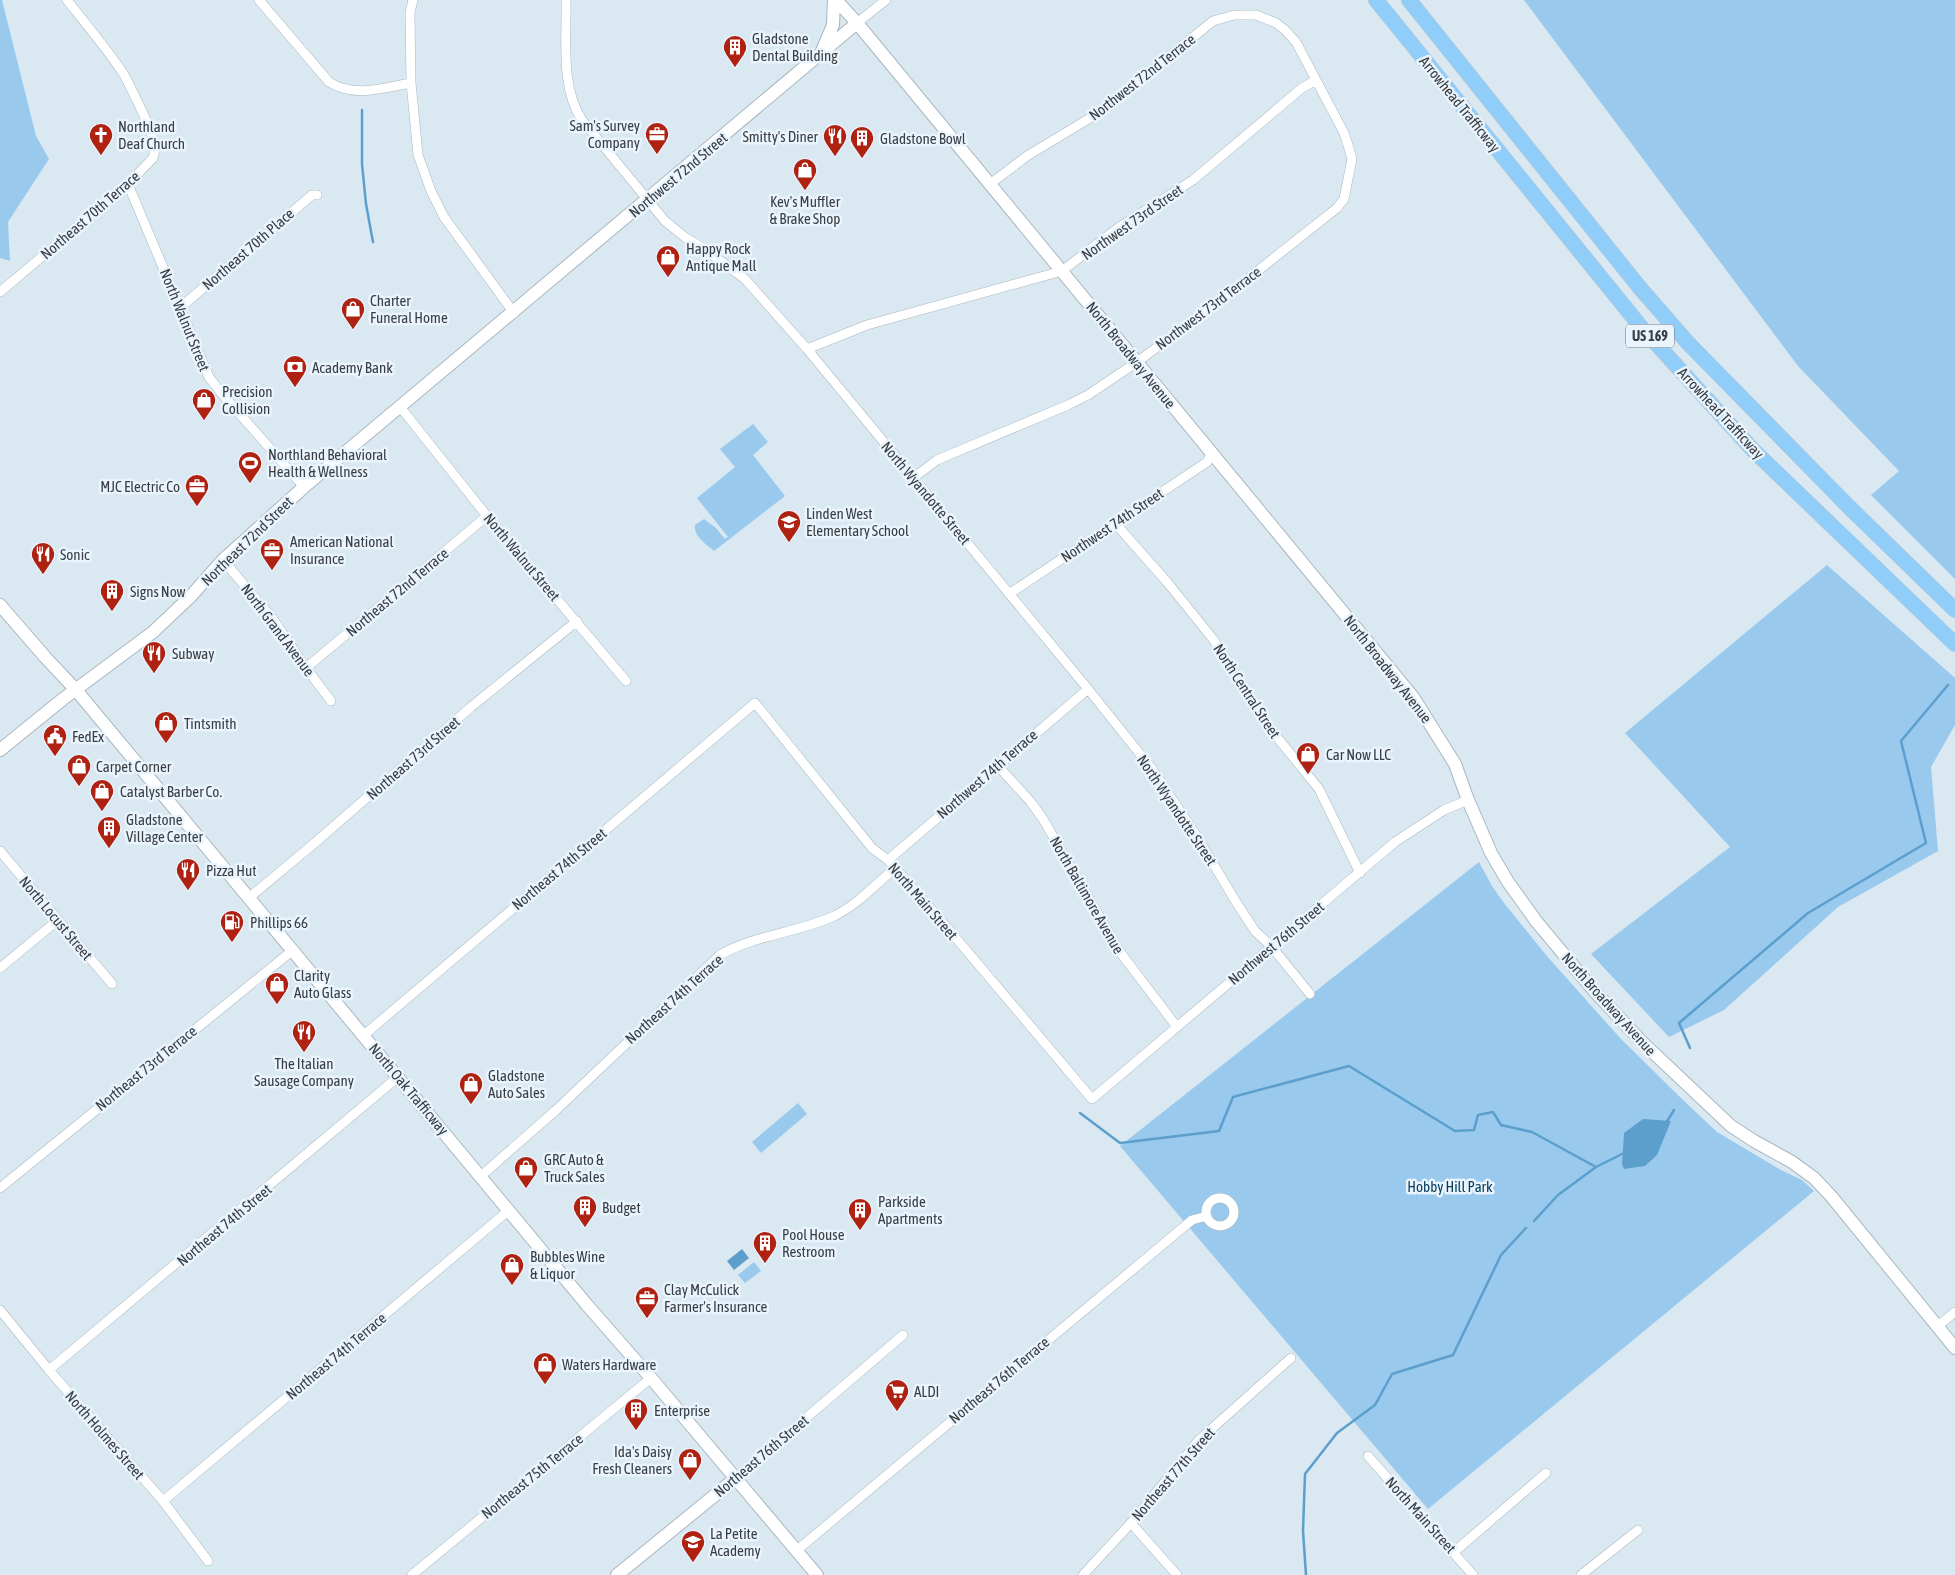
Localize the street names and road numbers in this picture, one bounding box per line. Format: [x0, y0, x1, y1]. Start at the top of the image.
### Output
street label: Northwest 72nd Terrace [1086, 30, 1199, 124]
street label: Arrowhead Trafficway [1416, 53, 1504, 155]
street label: Northwest 72nd Street [626, 129, 730, 221]
street label: Northeast 70th Terrace [37, 167, 143, 263]
street label: Northwest 73rd Street [1078, 181, 1186, 263]
street label: Northeast 70th Place [199, 205, 297, 293]
street label: Northwest 73rd Terrace [1152, 263, 1264, 353]
street label: North Walnut Street [157, 266, 213, 374]
street label: North Broadway Avenue [1083, 298, 1179, 412]
road number: US 169 [1626, 324, 1674, 348]
street label: Arrowhead Trafficway [1674, 364, 1768, 462]
street label: North Wyandotte Street [878, 438, 974, 548]
street label: Northwest 74th Street [1058, 484, 1166, 566]
street label: Northeast 72nd Street [198, 493, 296, 589]
street label: North Walnut Street [480, 510, 564, 604]
street label: Northeast 72nd Terrace [342, 544, 452, 640]
street label: North Grand Avenue [238, 581, 318, 680]
street label: North Broadway Avenue [1341, 612, 1435, 726]
street label: North Central Street [1210, 641, 1284, 741]
street label: Northeast 73rd Street [363, 713, 463, 803]
street label: Northwest 74th Terrace [933, 726, 1041, 822]
street label: North Wyandotte Street [1134, 752, 1220, 868]
street label: Northeast 74th Street [508, 825, 610, 913]
street label: North Baltimore Avenue [1047, 833, 1128, 957]
street label: North Main Street [885, 859, 961, 943]
street label: North Locust Street [16, 873, 96, 963]
street label: Northwest 76th Street [1225, 898, 1327, 988]
street label: North Broadway Avenue [1559, 949, 1660, 1059]
street label: Northeast 74th Terrace [622, 951, 726, 1047]
street label: Northeast 73rd Terrace [92, 1022, 200, 1114]
street label: North Oak Trafficway [366, 1040, 452, 1138]
street label: Northeast 74th Street [173, 1181, 275, 1269]
street label: Northeast 74th Terrace [283, 1309, 390, 1403]
street label: Northeast 76th Terrace [946, 1333, 1053, 1427]
street label: North Holmes Street [62, 1387, 148, 1483]
street label: Northeast 76th Street [710, 1412, 812, 1500]
street label: Northeast 77th Street [1128, 1424, 1218, 1524]
street label: Northeast 75th Terrace [478, 1430, 586, 1522]
street label: North Main Street [1382, 1473, 1460, 1557]

